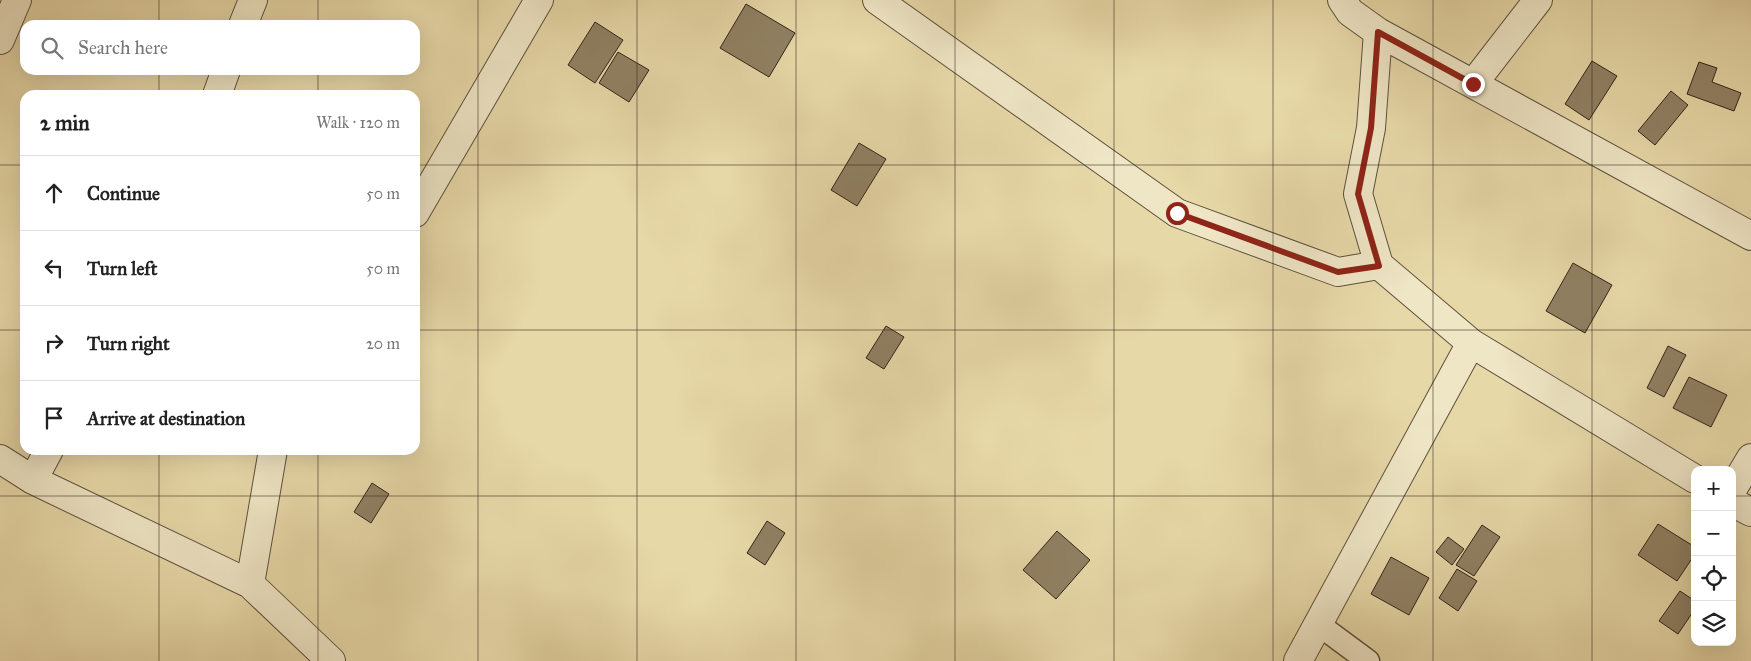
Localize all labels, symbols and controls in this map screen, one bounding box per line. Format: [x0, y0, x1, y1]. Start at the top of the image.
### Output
search box [20, 20, 420, 75]
icon: search [38, 34, 66, 62]
text: Search here [78, 36, 168, 59]
route end [1462, 73, 1485, 96]
text: 2 min [40, 110, 90, 136]
text: Walk · 120 m [316, 113, 400, 132]
icon: ahead [40, 179, 68, 207]
text: Continue [87, 182, 160, 205]
text: 50 m [366, 184, 400, 203]
route start [1166, 202, 1189, 225]
icon: left [40, 254, 68, 282]
text: Turn left [87, 257, 157, 280]
text: 50 m [366, 259, 400, 278]
icon: right [40, 329, 68, 357]
text: Turn right [87, 332, 170, 355]
text: 20 m [366, 334, 400, 353]
icon: arrive [40, 404, 68, 432]
text: Arrive at destination [87, 407, 245, 430]
map controls [1691, 466, 1736, 646]
button: + [1691, 466, 1736, 511]
button: − [1691, 511, 1736, 556]
button: locate [1691, 556, 1736, 601]
button: layers [1691, 601, 1736, 646]

